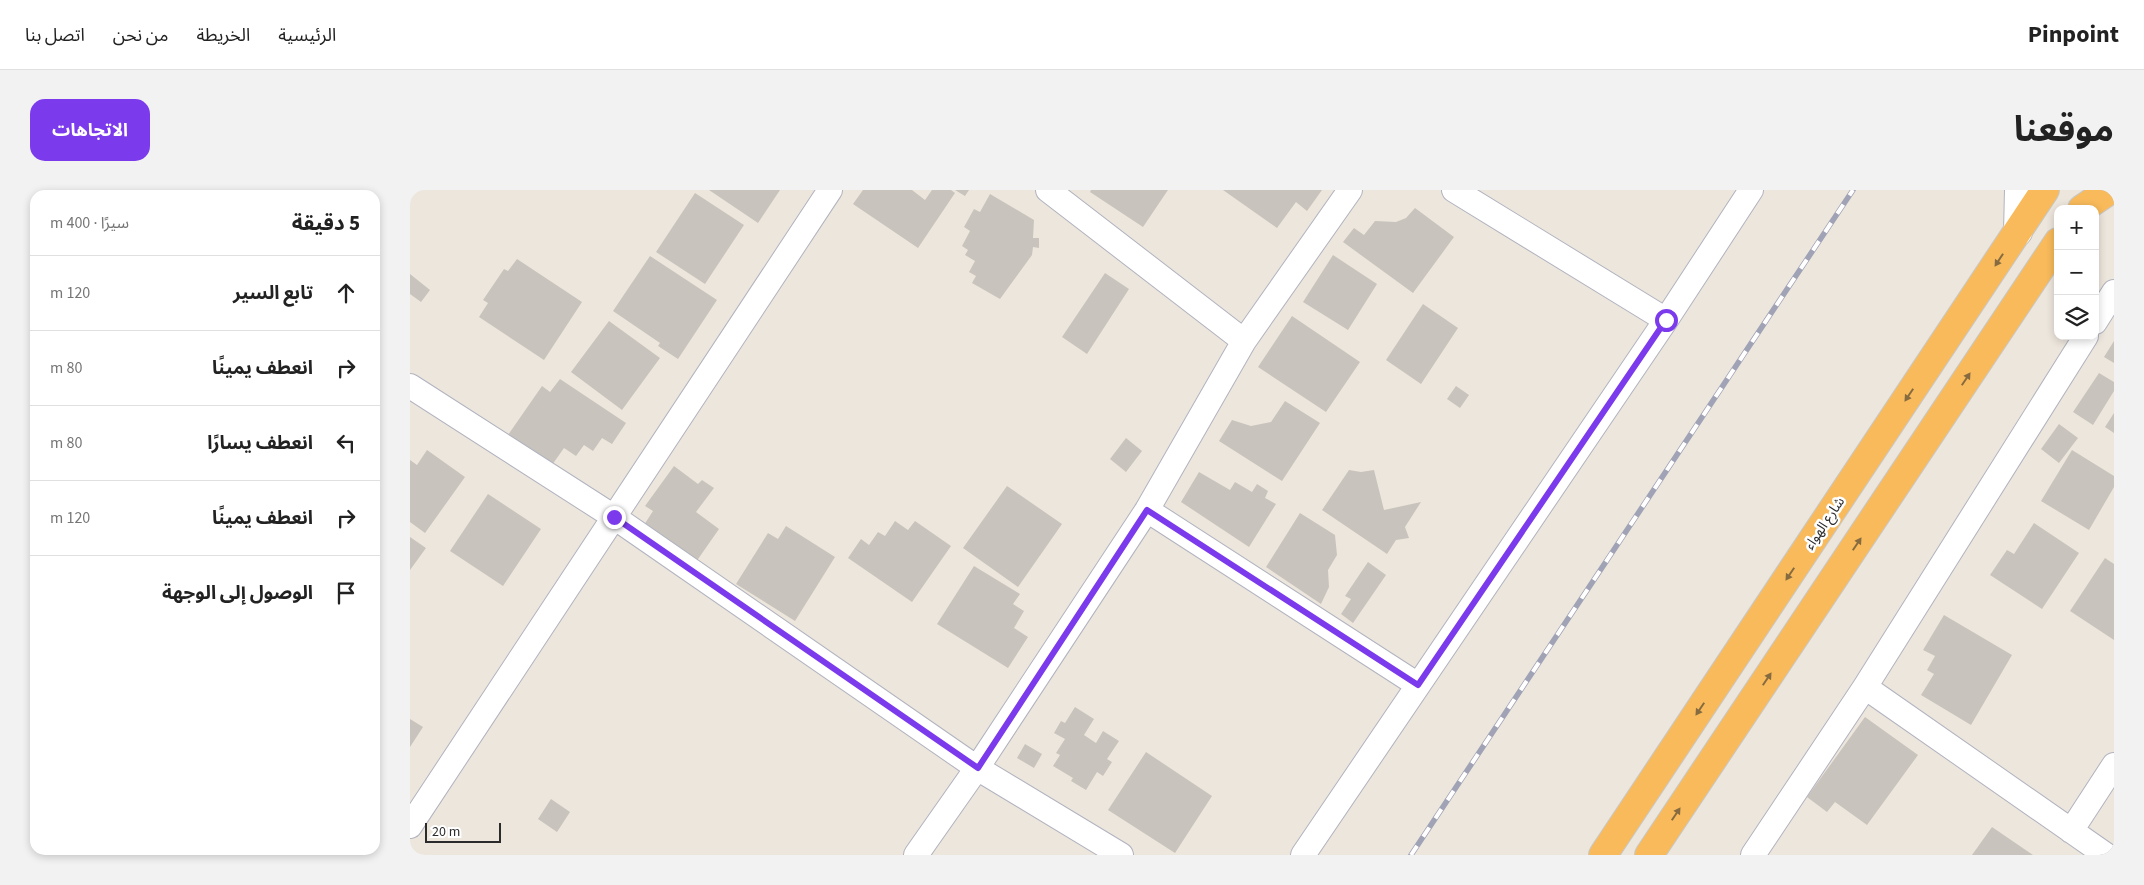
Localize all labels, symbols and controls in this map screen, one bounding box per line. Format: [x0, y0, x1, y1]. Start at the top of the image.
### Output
text: Pinpoint [2028, 17, 2119, 52]
text: اتصل بنا [25, 23, 85, 48]
text: من نحن [113, 23, 168, 48]
text: الخريطة [196, 23, 250, 48]
text: الرئيسية [278, 23, 336, 48]
button: الاتجاهات [30, 99, 150, 161]
text: موقعنا [2014, 105, 2114, 155]
map controls [2054, 205, 2099, 340]
button: + [2054, 205, 2099, 250]
text: 5 دقيقة [292, 208, 360, 238]
text: سيرًا · 400 m [50, 212, 129, 234]
button: − [2054, 250, 2099, 295]
one-way arrow [1995, 253, 2004, 267]
icon: ahead [332, 279, 360, 307]
text: تابع السير [233, 280, 313, 307]
text: 120 m [50, 282, 90, 304]
button: layers [2054, 295, 2099, 340]
route start [1655, 309, 1678, 332]
icon: right [332, 354, 360, 382]
text: انعطف يمينًا [212, 355, 313, 382]
text: 80 m [50, 357, 82, 379]
one-way arrow [1961, 373, 1971, 386]
one-way arrow [1905, 389, 1914, 402]
icon: left [332, 429, 360, 457]
text: انعطف يسارًا [207, 430, 313, 457]
text: 80 m [50, 432, 82, 454]
street label: شارع الهواء [1800, 493, 1850, 554]
icon: right [332, 504, 360, 532]
text: انعطف يمينًا [212, 505, 313, 532]
route end [603, 506, 626, 529]
text: 120 m [50, 507, 90, 529]
one-way arrow [1852, 537, 1861, 551]
one-way arrow [1785, 567, 1795, 581]
icon: arrive [332, 579, 360, 607]
text: الوصول إلى الوجهة [162, 580, 313, 607]
one-way arrow [1762, 672, 1771, 686]
one-way arrow [1695, 703, 1705, 716]
one-way arrow [1672, 808, 1681, 821]
scale bar [425, 820, 501, 843]
text: 20 m [432, 822, 460, 842]

